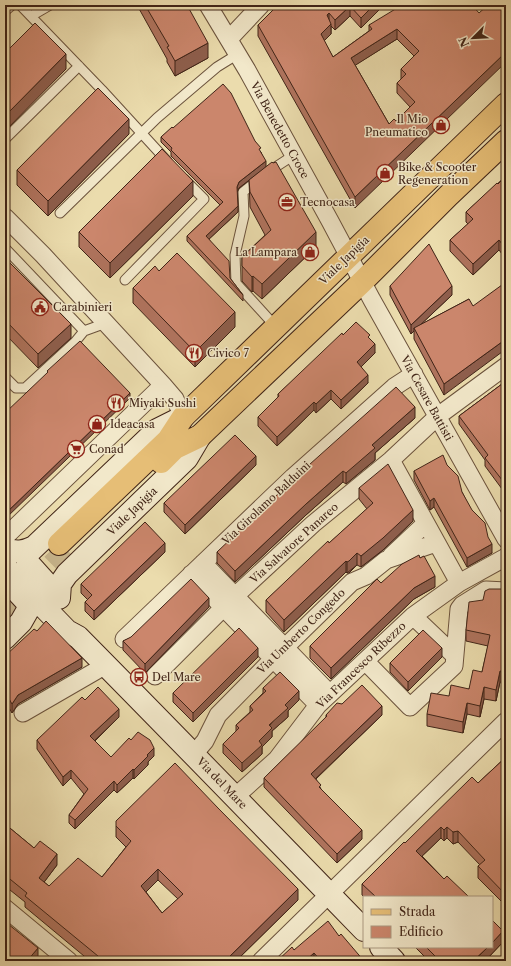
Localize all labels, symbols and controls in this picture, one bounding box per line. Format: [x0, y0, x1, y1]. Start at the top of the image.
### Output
north arrow [453, 18, 493, 58]
text: N [455, 34, 472, 49]
street label: Via Benedetto Croce [247, 78, 312, 181]
place label: Il Mio Pneumatico [365, 112, 428, 139]
shop icon: Il Mio Pneumatico [431, 115, 451, 135]
place label: Bike & Scooter Regeneration [398, 160, 477, 187]
shop icon: Bike & Scooter Regeneration [375, 163, 395, 183]
office icon: Tecnocasa [277, 192, 297, 212]
place label: Tecnocasa [300, 195, 355, 209]
street label: Viale Japigia [315, 233, 372, 288]
shop icon: La Lampara [300, 242, 320, 262]
place label: La Lampara [235, 245, 297, 259]
public building icon: Carabinieri [30, 297, 50, 317]
place label: Carabinieri [53, 300, 113, 314]
restaurant icon: Civico 7 [184, 343, 204, 363]
place label: Civico 7 [207, 346, 249, 360]
street label: Via Cesare Battisti [397, 352, 457, 444]
restaurant icon: Miyaki Sushi [106, 393, 126, 413]
place label: Miyaki Sushi [129, 396, 197, 410]
shop icon: Ideacasa [87, 414, 107, 434]
place label: Ideacasa [110, 417, 155, 431]
supermarket icon: Conad [66, 439, 86, 459]
place label: Conad [89, 442, 124, 456]
street label: Via Girolamo Balduini [218, 458, 314, 548]
street label: Viale Japigia [103, 484, 160, 539]
street label: Via Salvatore Panareo [246, 499, 341, 587]
street label: Via Umberto Congedo [253, 585, 348, 677]
street label: Via Francesco Ribezzo [313, 619, 409, 712]
bus stop icon: Del Mare [129, 667, 149, 687]
place label: Del Mare [152, 670, 201, 684]
street label: Via del Mare [193, 754, 250, 812]
legend [363, 896, 493, 948]
text: Strada [399, 904, 436, 919]
text: Edificio [399, 924, 443, 939]

